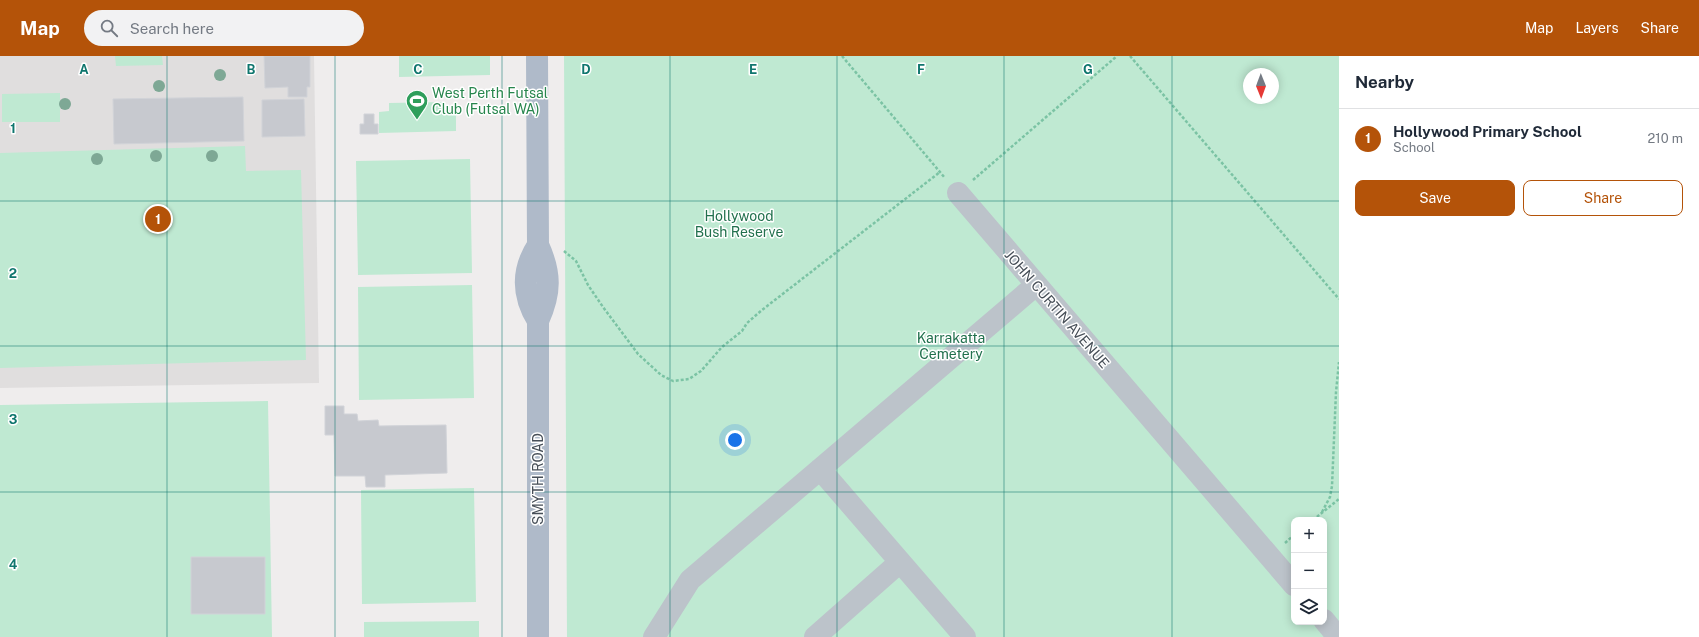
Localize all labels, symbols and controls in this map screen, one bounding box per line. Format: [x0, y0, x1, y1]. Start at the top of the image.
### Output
search box [84, 10, 364, 46]
text: Map [20, 17, 60, 39]
icon: search [98, 17, 120, 39]
text: Search here [130, 20, 214, 37]
text: Map [1525, 20, 1553, 36]
text: Layers [1575, 20, 1619, 36]
text: Share [1641, 20, 1679, 36]
text: A [79, 62, 89, 77]
text: B [247, 62, 256, 77]
text: C [413, 62, 423, 77]
text: D [581, 62, 591, 77]
text: E [749, 62, 757, 77]
text: F [917, 62, 925, 77]
text: G [1083, 62, 1093, 77]
north arrow [1243, 68, 1279, 104]
text: Nearby [1355, 72, 1414, 92]
place label: West Perth Futsal Club (Futsal WA) [432, 85, 548, 117]
sports icon: West Perth Futsal Club (Futsal WA) [404, 88, 430, 121]
text: 1 [10, 121, 16, 136]
text: Hollywood Primary School [1393, 123, 1582, 140]
text: 1 [1365, 131, 1371, 146]
text: 210 m [1648, 131, 1683, 146]
text: School [1393, 140, 1435, 155]
button: Save [1355, 180, 1515, 216]
button: Share [1523, 180, 1683, 216]
pin: 1 [145, 204, 171, 234]
park label: Hollywood Bush Reserve [695, 208, 783, 240]
street label: JOHN CURTIN AVENUE [1001, 247, 1113, 371]
text: 2 [9, 266, 17, 281]
park label: Karrakatta Cemetery [917, 330, 985, 362]
text: 3 [9, 412, 18, 427]
your location [725, 430, 745, 450]
street label: SMYTH ROAD [530, 433, 546, 525]
map controls [1291, 517, 1327, 625]
button: + [1291, 517, 1327, 553]
button: − [1291, 553, 1327, 589]
text: 4 [9, 557, 18, 572]
button: layers [1291, 589, 1327, 625]

